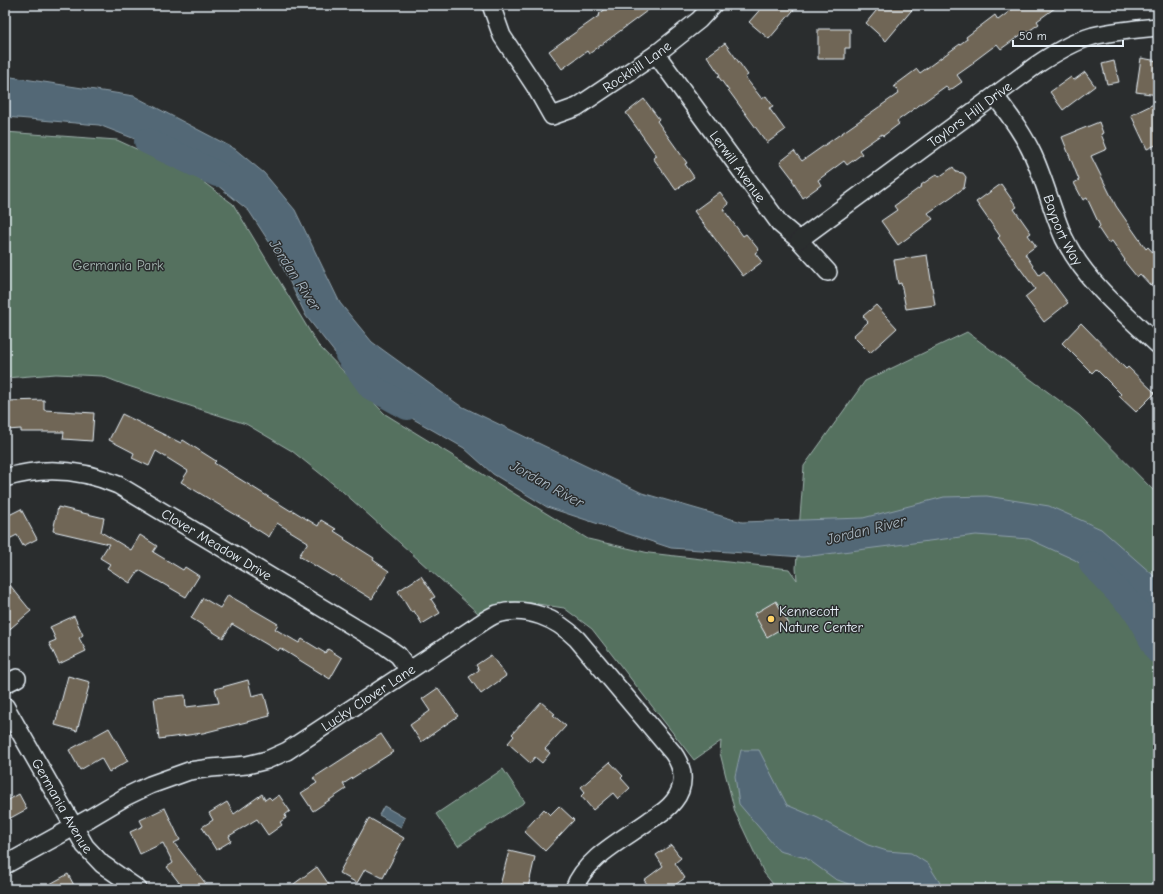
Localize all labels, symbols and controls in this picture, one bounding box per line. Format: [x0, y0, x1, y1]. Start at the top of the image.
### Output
scale bar [1013, 22, 1123, 48]
text: 50 m [1019, 29, 1047, 43]
street label: Rockhill Lane [599, 37, 674, 96]
street label: Taylors Hill Drive [924, 78, 1015, 151]
street label: Lerwill Avenue [706, 127, 770, 205]
street label: Bayport Way [1040, 192, 1087, 269]
water label: Jordan River [265, 235, 325, 315]
park label: Germania Park [72, 257, 164, 274]
water label: Jordan River [506, 456, 588, 512]
street label: Clover Meadow Drive [159, 505, 275, 584]
water label: Jordan River [823, 511, 909, 549]
place label: Kennecott Nature Center [779, 603, 864, 636]
marker: Kennecott Nature Center [766, 614, 776, 624]
street label: Lucky Clover Lane [318, 660, 418, 735]
street label: Germania Avenue [28, 755, 96, 857]

